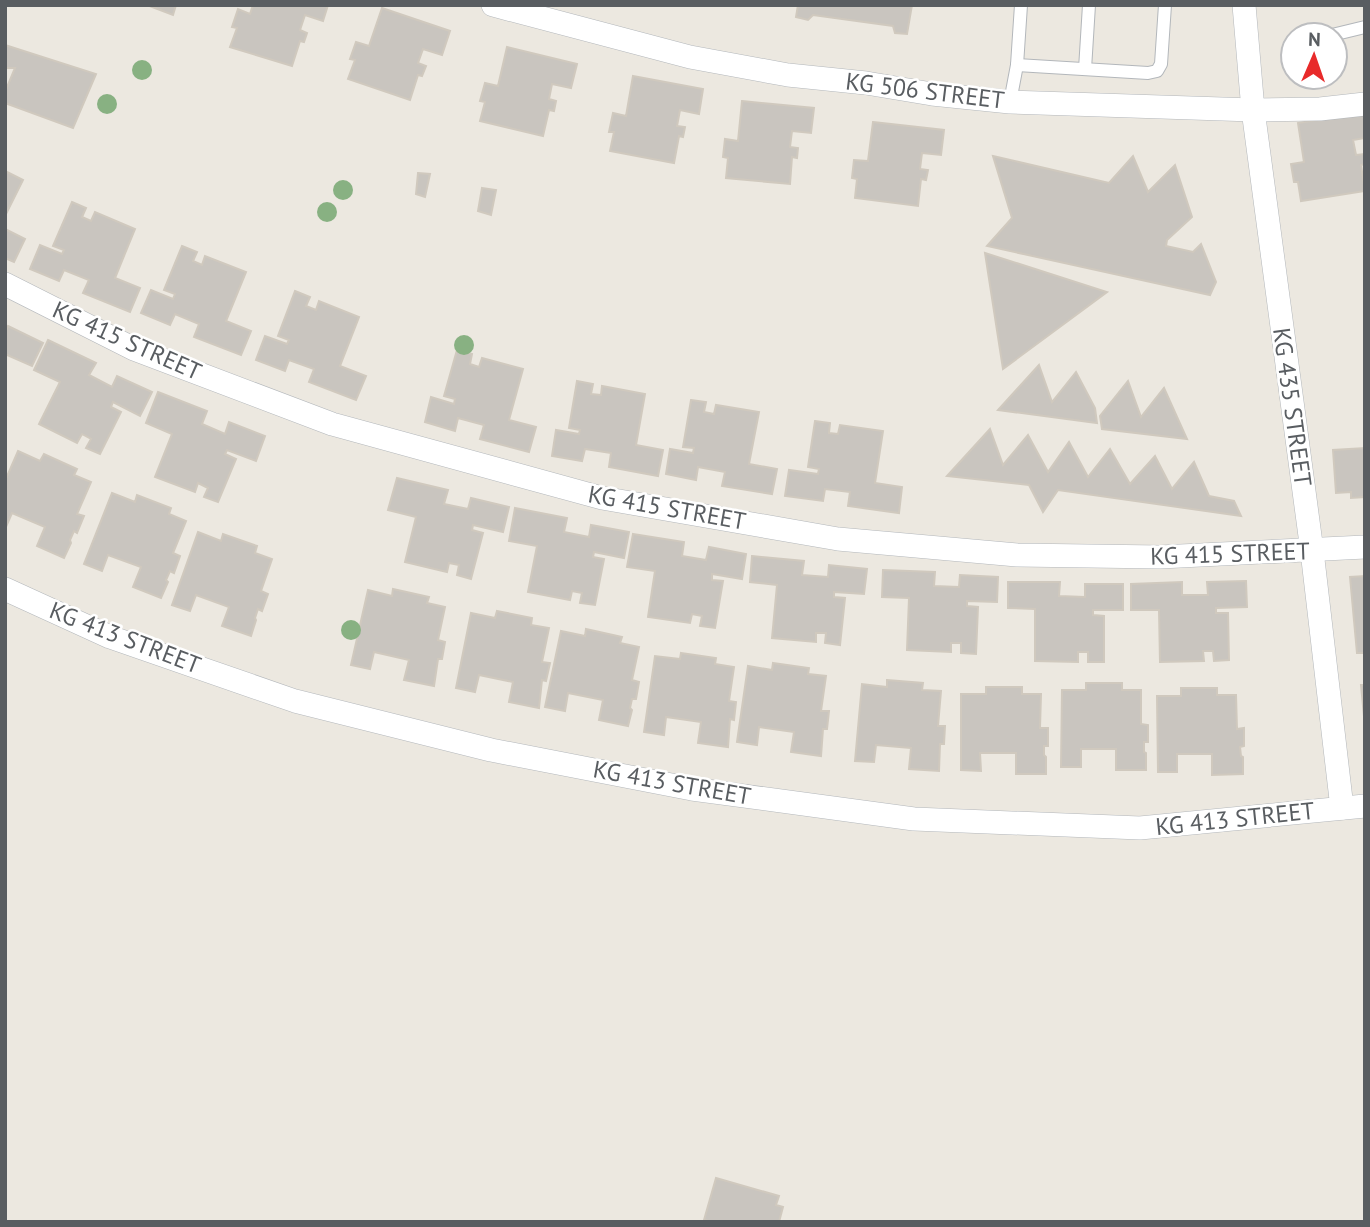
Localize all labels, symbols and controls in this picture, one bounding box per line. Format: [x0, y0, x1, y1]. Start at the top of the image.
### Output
north arrow [1279, 21, 1349, 91]
text: N [1308, 27, 1321, 51]
street label: KG 506 STREET [844, 65, 1006, 116]
street label: KG 415 STREET [48, 294, 206, 387]
street label: KG 435 STREET [1266, 326, 1319, 488]
street label: KG 415 STREET [586, 478, 748, 537]
street label: KG 415 STREET [1150, 535, 1310, 572]
street label: KG 413 STREET [45, 594, 205, 681]
street label: KG 413 STREET [591, 753, 753, 812]
street label: KG 413 STREET [1154, 795, 1316, 842]

